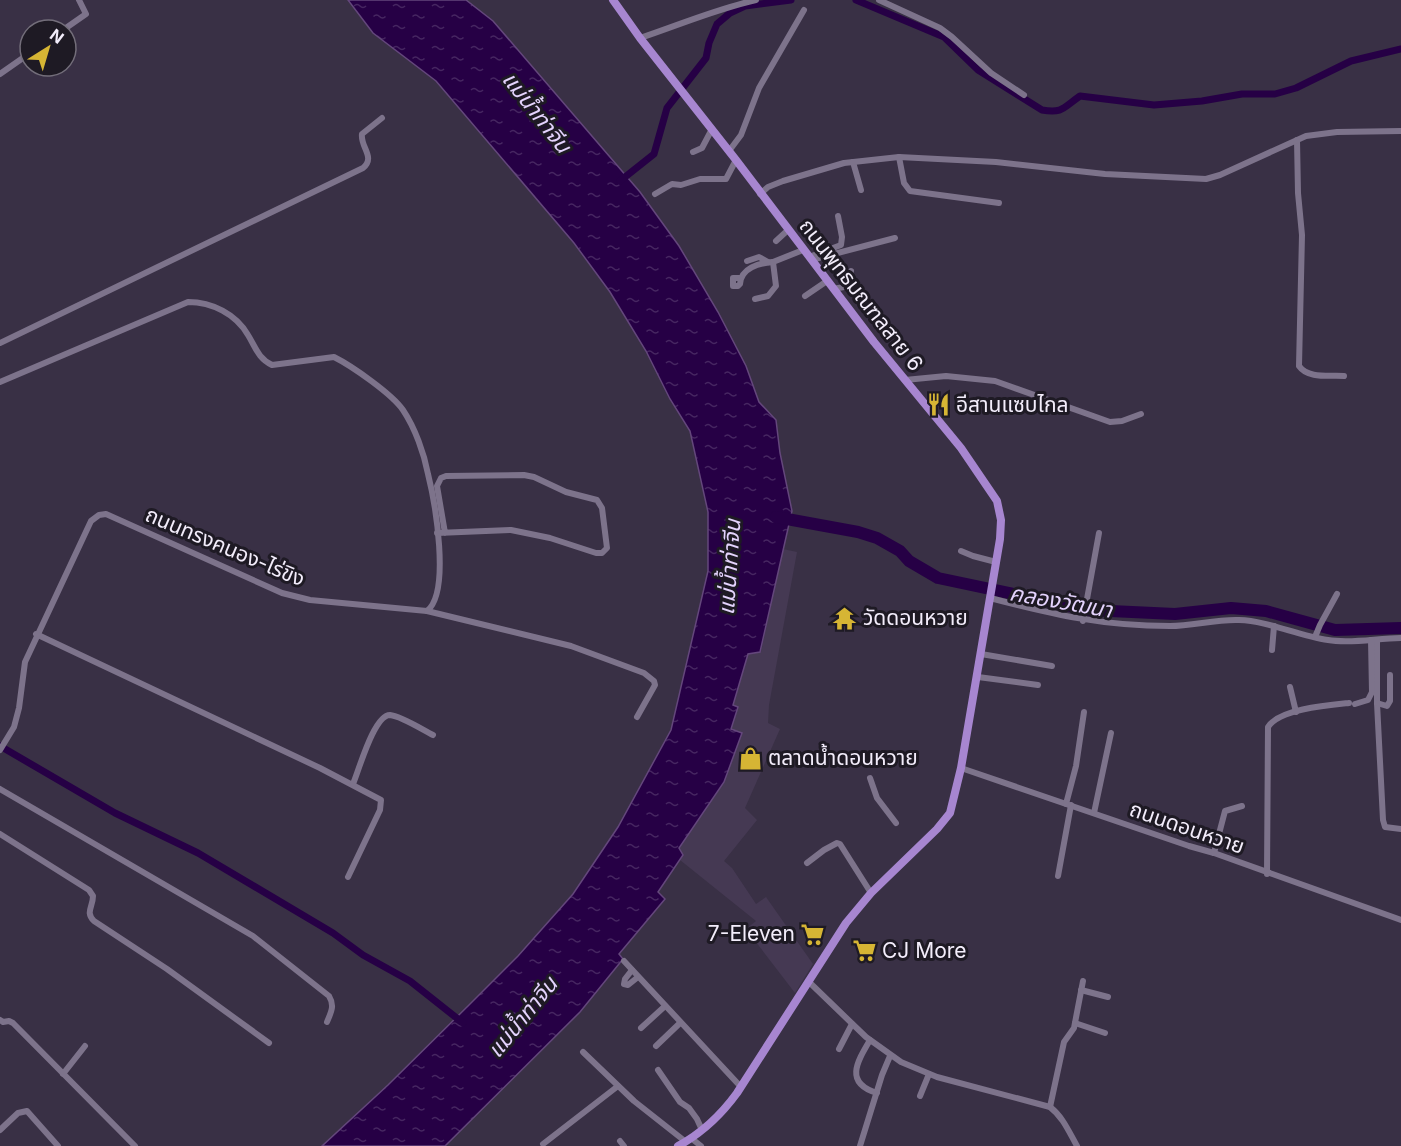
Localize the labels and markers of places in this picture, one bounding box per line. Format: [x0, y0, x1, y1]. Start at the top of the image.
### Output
restaurant icon: อีสานแซบไกล [925, 392, 951, 418]
place label: อีสานแซบไกล [956, 392, 1068, 417]
temple icon: วัดดอนหวาย [832, 605, 858, 631]
place label: วัดดอนหวาย [863, 605, 968, 630]
place label: ตลาดน้ำดอนหวาย [768, 743, 918, 770]
shop icon: ตลาดน้ำดอนหวาย [737, 745, 763, 771]
place label: 7-Eleven [708, 921, 795, 946]
supermarket icon: 7-Eleven [800, 921, 826, 947]
supermarket icon: CJ More [851, 938, 877, 964]
place label: CJ More [882, 938, 967, 963]

